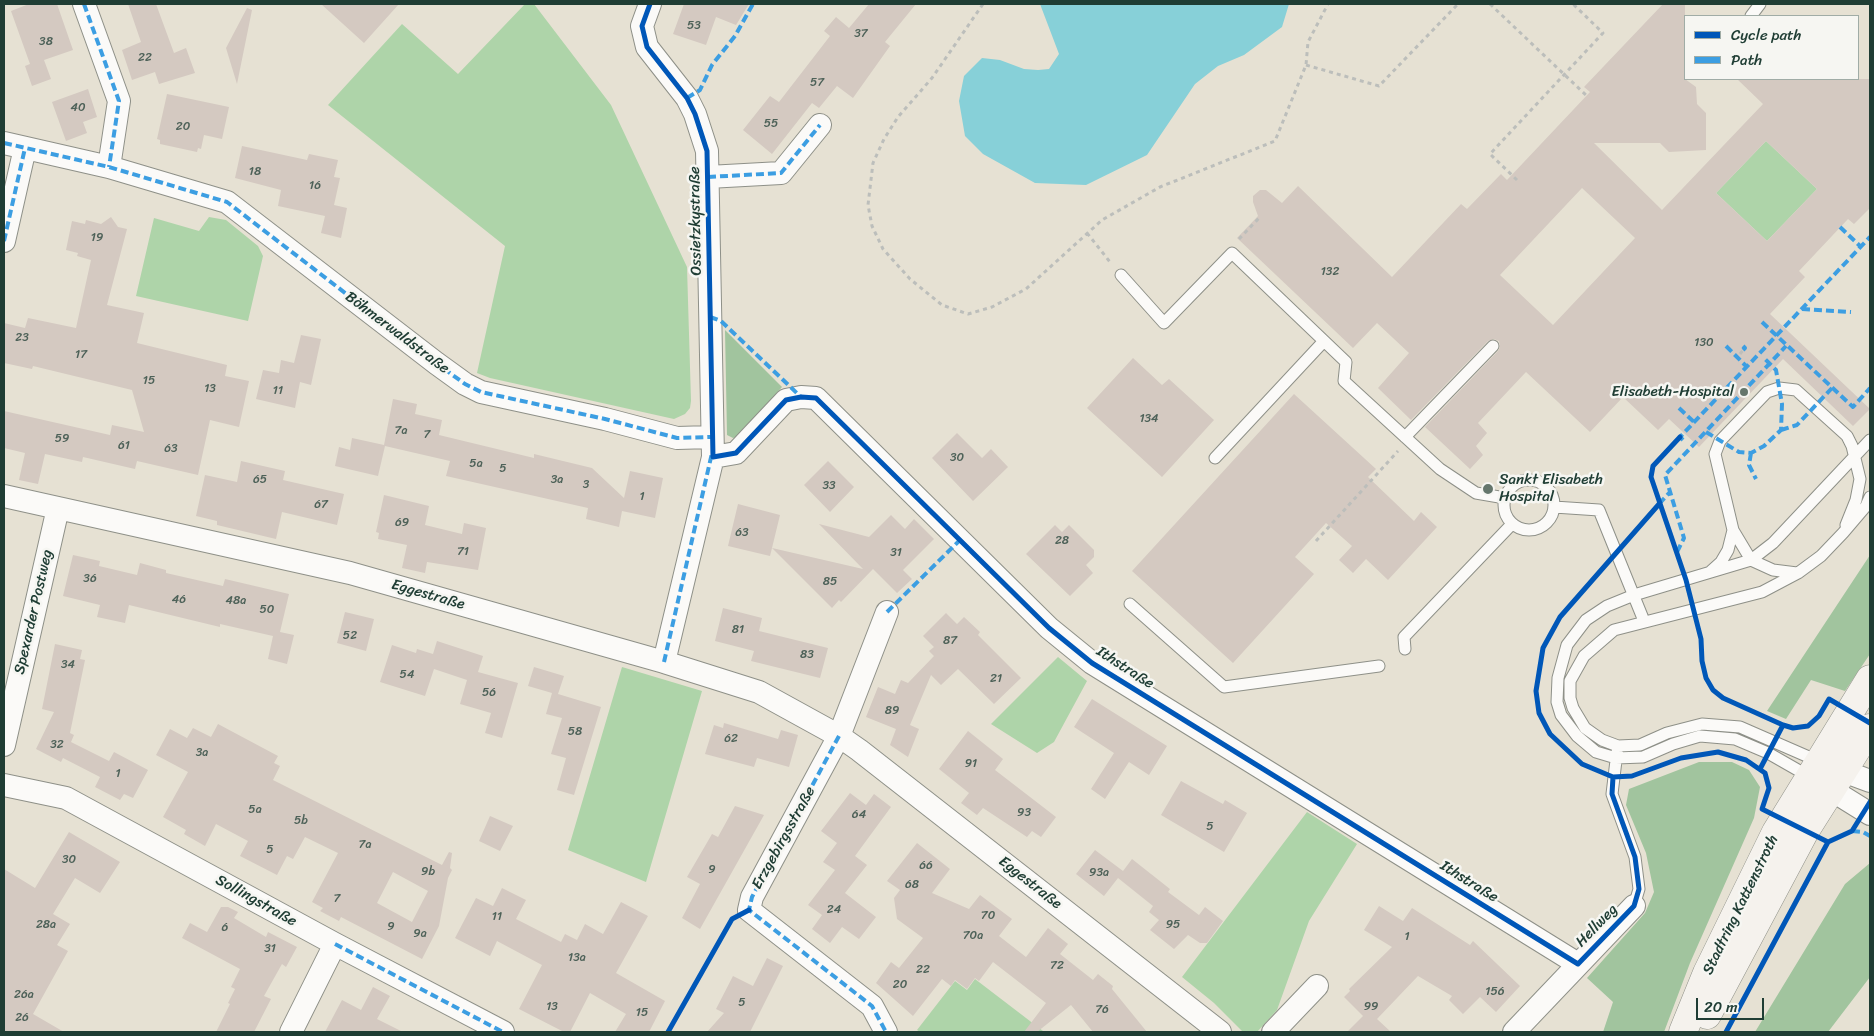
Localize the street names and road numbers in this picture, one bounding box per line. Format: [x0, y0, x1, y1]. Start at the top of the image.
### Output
street label: Ossietzkystraße [686, 166, 706, 276]
street label: Böhmerwaldstraße [341, 288, 453, 378]
street label: Spexarder Postweg [11, 548, 57, 676]
street label: Eggestraße [389, 576, 467, 614]
street label: Ithstraße [1093, 643, 1157, 693]
street label: Erzgebirgsstraße [748, 784, 820, 892]
street label: Stadtring Kattenstroth [1699, 832, 1783, 978]
street label: Eggestraße [995, 853, 1065, 913]
street label: Ithstraße [1437, 857, 1501, 907]
street label: Sollingstraße [212, 871, 300, 931]
street label: Hellweg [1572, 901, 1622, 951]

